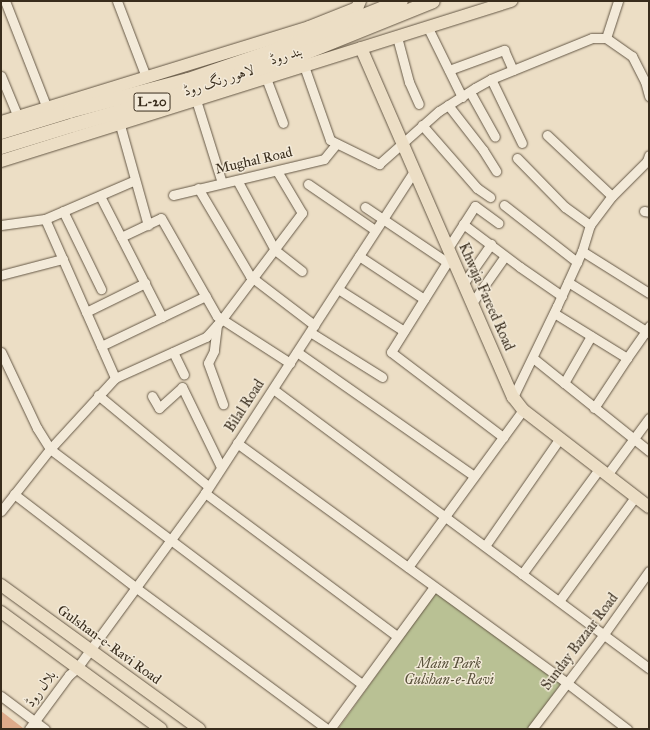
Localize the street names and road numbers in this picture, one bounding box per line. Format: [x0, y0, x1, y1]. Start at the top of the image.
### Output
street label: بند روڈ [268, 43, 304, 69]
street label: لاہور رنگ روڈ [182, 62, 256, 100]
road number: L-20 [133, 91, 171, 113]
street label: Mughal Road [214, 144, 294, 178]
street label: Khwaja Fareed Road [455, 240, 517, 354]
street label: Bilal Road [222, 377, 268, 435]
street label: Sunday Bazaar Road [538, 590, 622, 694]
street label: Gulshan-e-Ravi Road [54, 602, 164, 688]
street label: بلال روڈ [22, 667, 60, 711]

